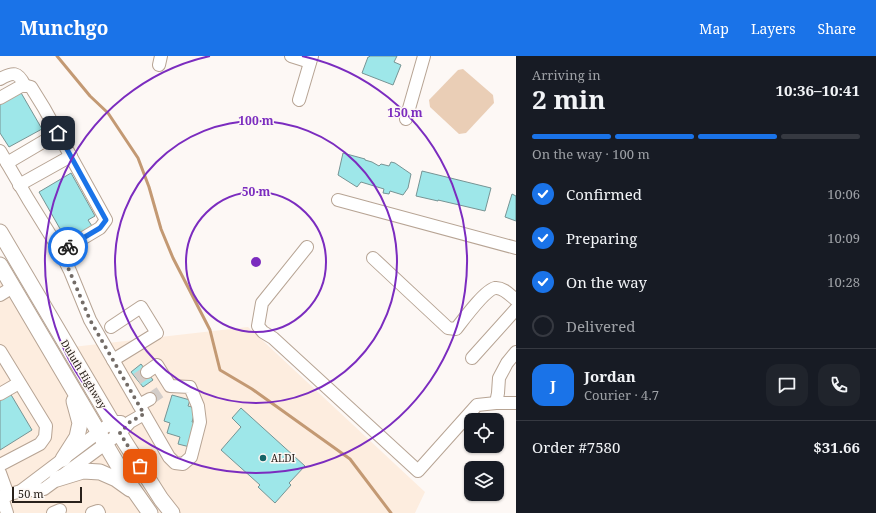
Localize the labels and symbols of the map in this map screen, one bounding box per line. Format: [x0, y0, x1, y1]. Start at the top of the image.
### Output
text: 150 m [387, 104, 423, 121]
text: 100 m [238, 112, 274, 129]
pin [41, 116, 75, 150]
text: 50 m [242, 183, 270, 200]
courier [48, 227, 88, 267]
centre of rings [249, 255, 263, 269]
street label: Duluth Highway [58, 337, 110, 411]
pin [123, 449, 157, 483]
place label: ALDI [271, 451, 296, 465]
marker: ALDI [258, 453, 268, 463]
scale bar [12, 485, 82, 504]

